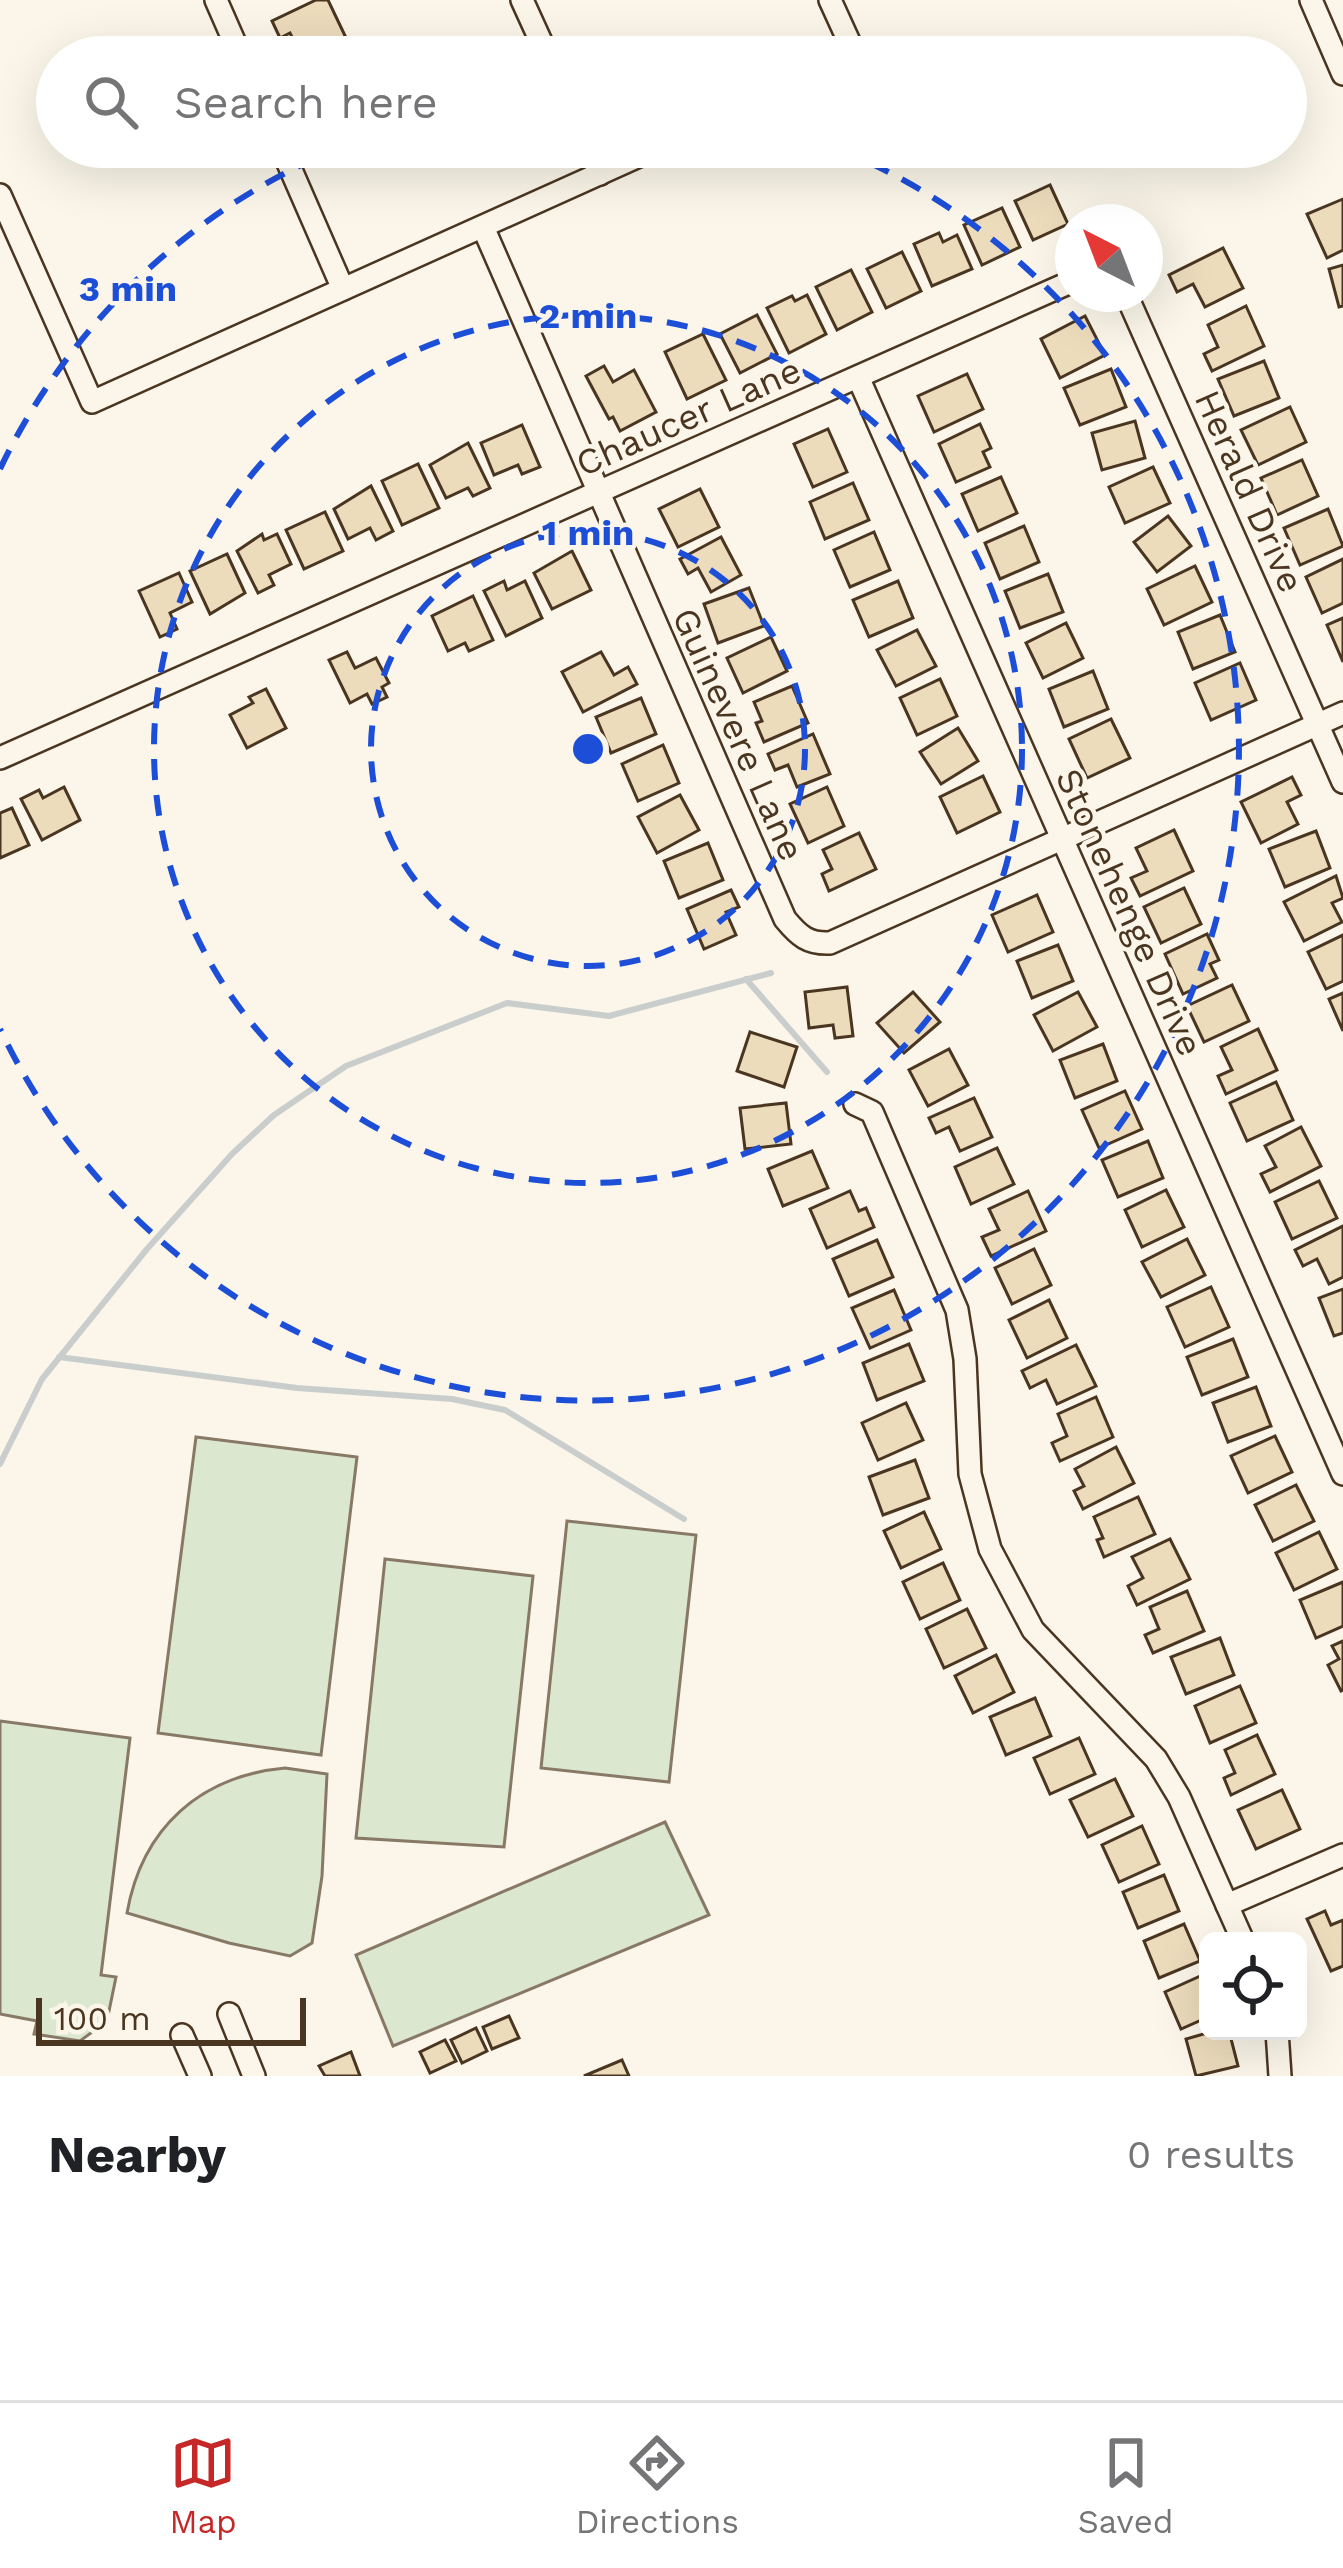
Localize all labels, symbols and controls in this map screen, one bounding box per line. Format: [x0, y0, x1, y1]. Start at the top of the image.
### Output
search box [36, 36, 1307, 168]
icon: search [78, 69, 144, 135]
text: Search here [174, 76, 438, 129]
north arrow [1055, 204, 1163, 312]
text: 3 min [79, 268, 177, 310]
text: 2 min [539, 295, 637, 337]
street label: Chaucer Lane [570, 349, 807, 485]
street label: Herald Drive [1186, 384, 1312, 599]
text: 1 min [542, 512, 634, 554]
street label: Guinevere Lane [664, 602, 813, 867]
centre of rings [567, 728, 609, 770]
street label: Stonehenge Drive [1047, 762, 1211, 1062]
map controls [1199, 1932, 1307, 2040]
button: locate [1199, 1932, 1307, 2040]
scale bar [36, 1992, 306, 2045]
text: 100 m [54, 1999, 151, 2038]
text: Nearby [48, 2125, 226, 2184]
text: 0 results [1127, 2132, 1295, 2177]
tab: Map [169, 2430, 237, 2541]
tab: Directions [576, 2430, 739, 2541]
tab: Saved [1078, 2430, 1174, 2541]

